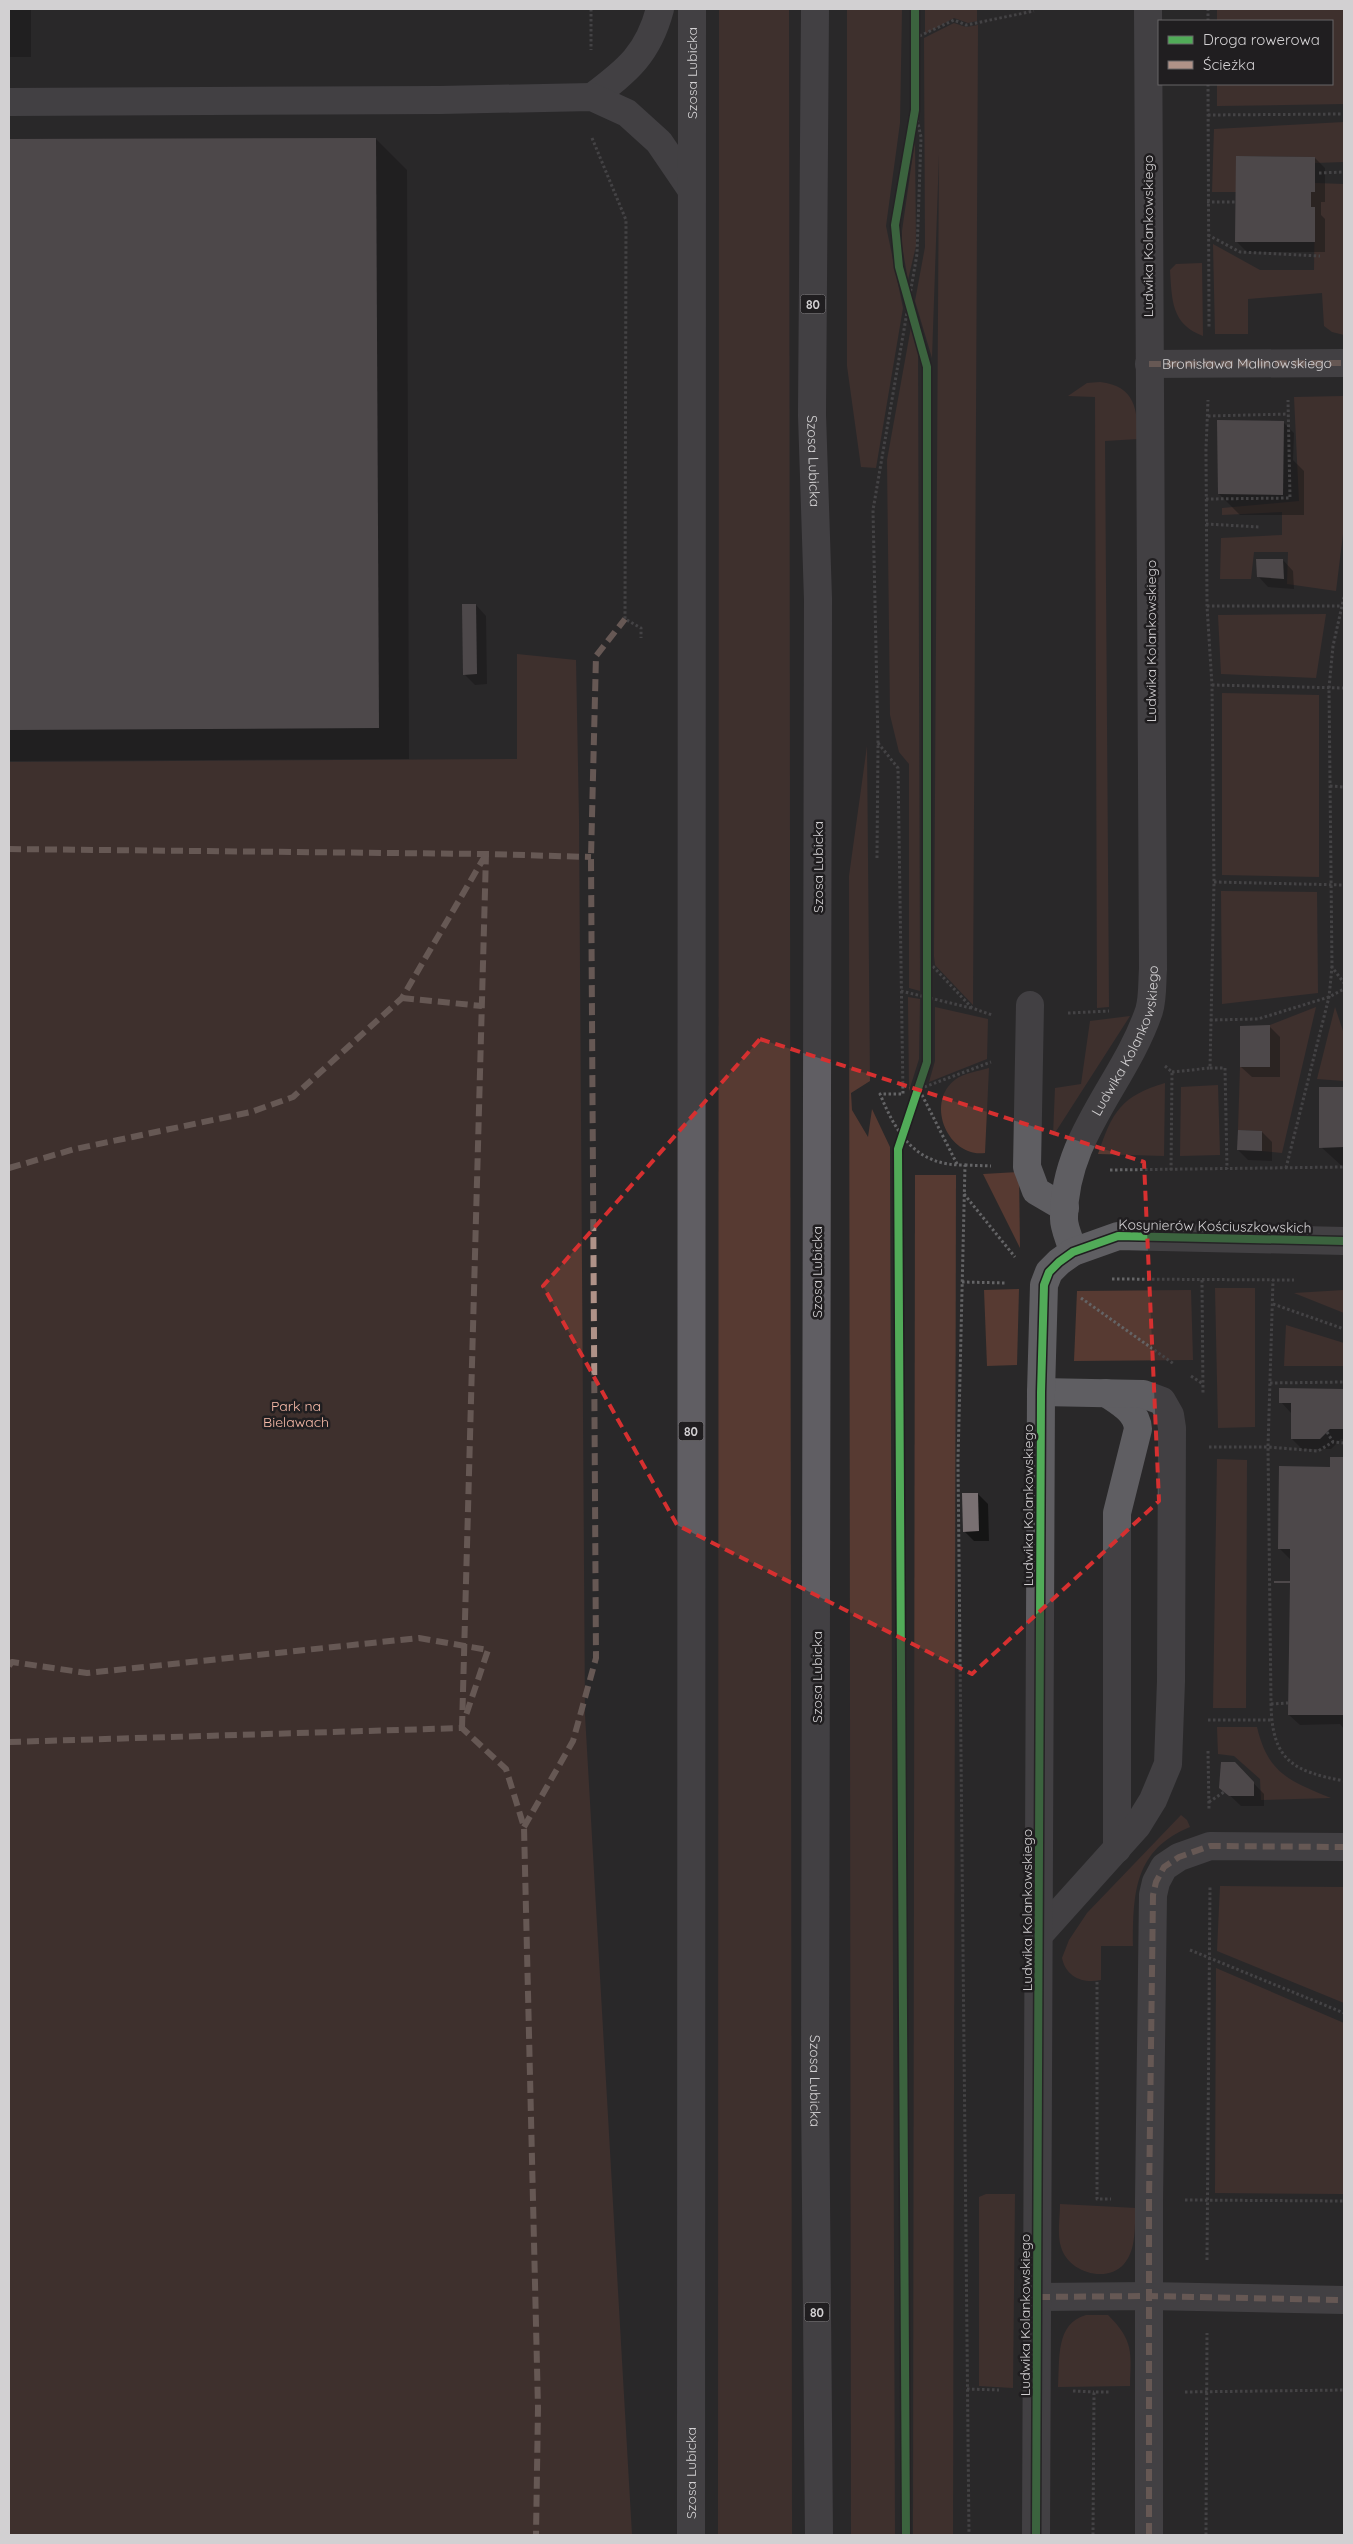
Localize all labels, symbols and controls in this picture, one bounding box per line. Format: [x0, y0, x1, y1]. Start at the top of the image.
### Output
legend [1158, 20, 1333, 85]
street label: Szosa Lubicka [683, 27, 701, 119]
text: Droga rowerowa [1203, 30, 1320, 49]
text: Ścieżka [1203, 55, 1255, 74]
street label: Ludwika Kolankowskiego [1139, 155, 1157, 317]
road number: 80 [800, 294, 826, 314]
street label: Bronisława Malinowskiego [1162, 354, 1332, 373]
street label: Szosa Lubicka [803, 415, 824, 507]
street label: Ludwika Kolankowskiego [1142, 560, 1160, 722]
street label: Szosa Lubicka [809, 821, 827, 913]
street label: Ludwika Kolankowskiego [1087, 965, 1162, 1119]
street label: Kosynierów Kościuszkowskich [1118, 1215, 1312, 1237]
street label: Szosa Lubicka [808, 1226, 826, 1318]
park label: Park na Bielawach [263, 1397, 329, 1431]
road number: 80 [678, 1422, 704, 1440]
street label: Ludwika Kolankowskiego [1019, 1424, 1037, 1586]
street label: Szosa Lubicka [808, 1631, 826, 1723]
street label: Ludwika Kolankowskiego [1018, 1829, 1036, 1991]
street label: Szosa Lubicka [806, 2035, 824, 2127]
street label: Ludwika Kolankowskiego [1016, 2234, 1034, 2396]
road number: 80 [804, 2302, 830, 2322]
street label: Szosa Lubicka [682, 2427, 700, 2519]

